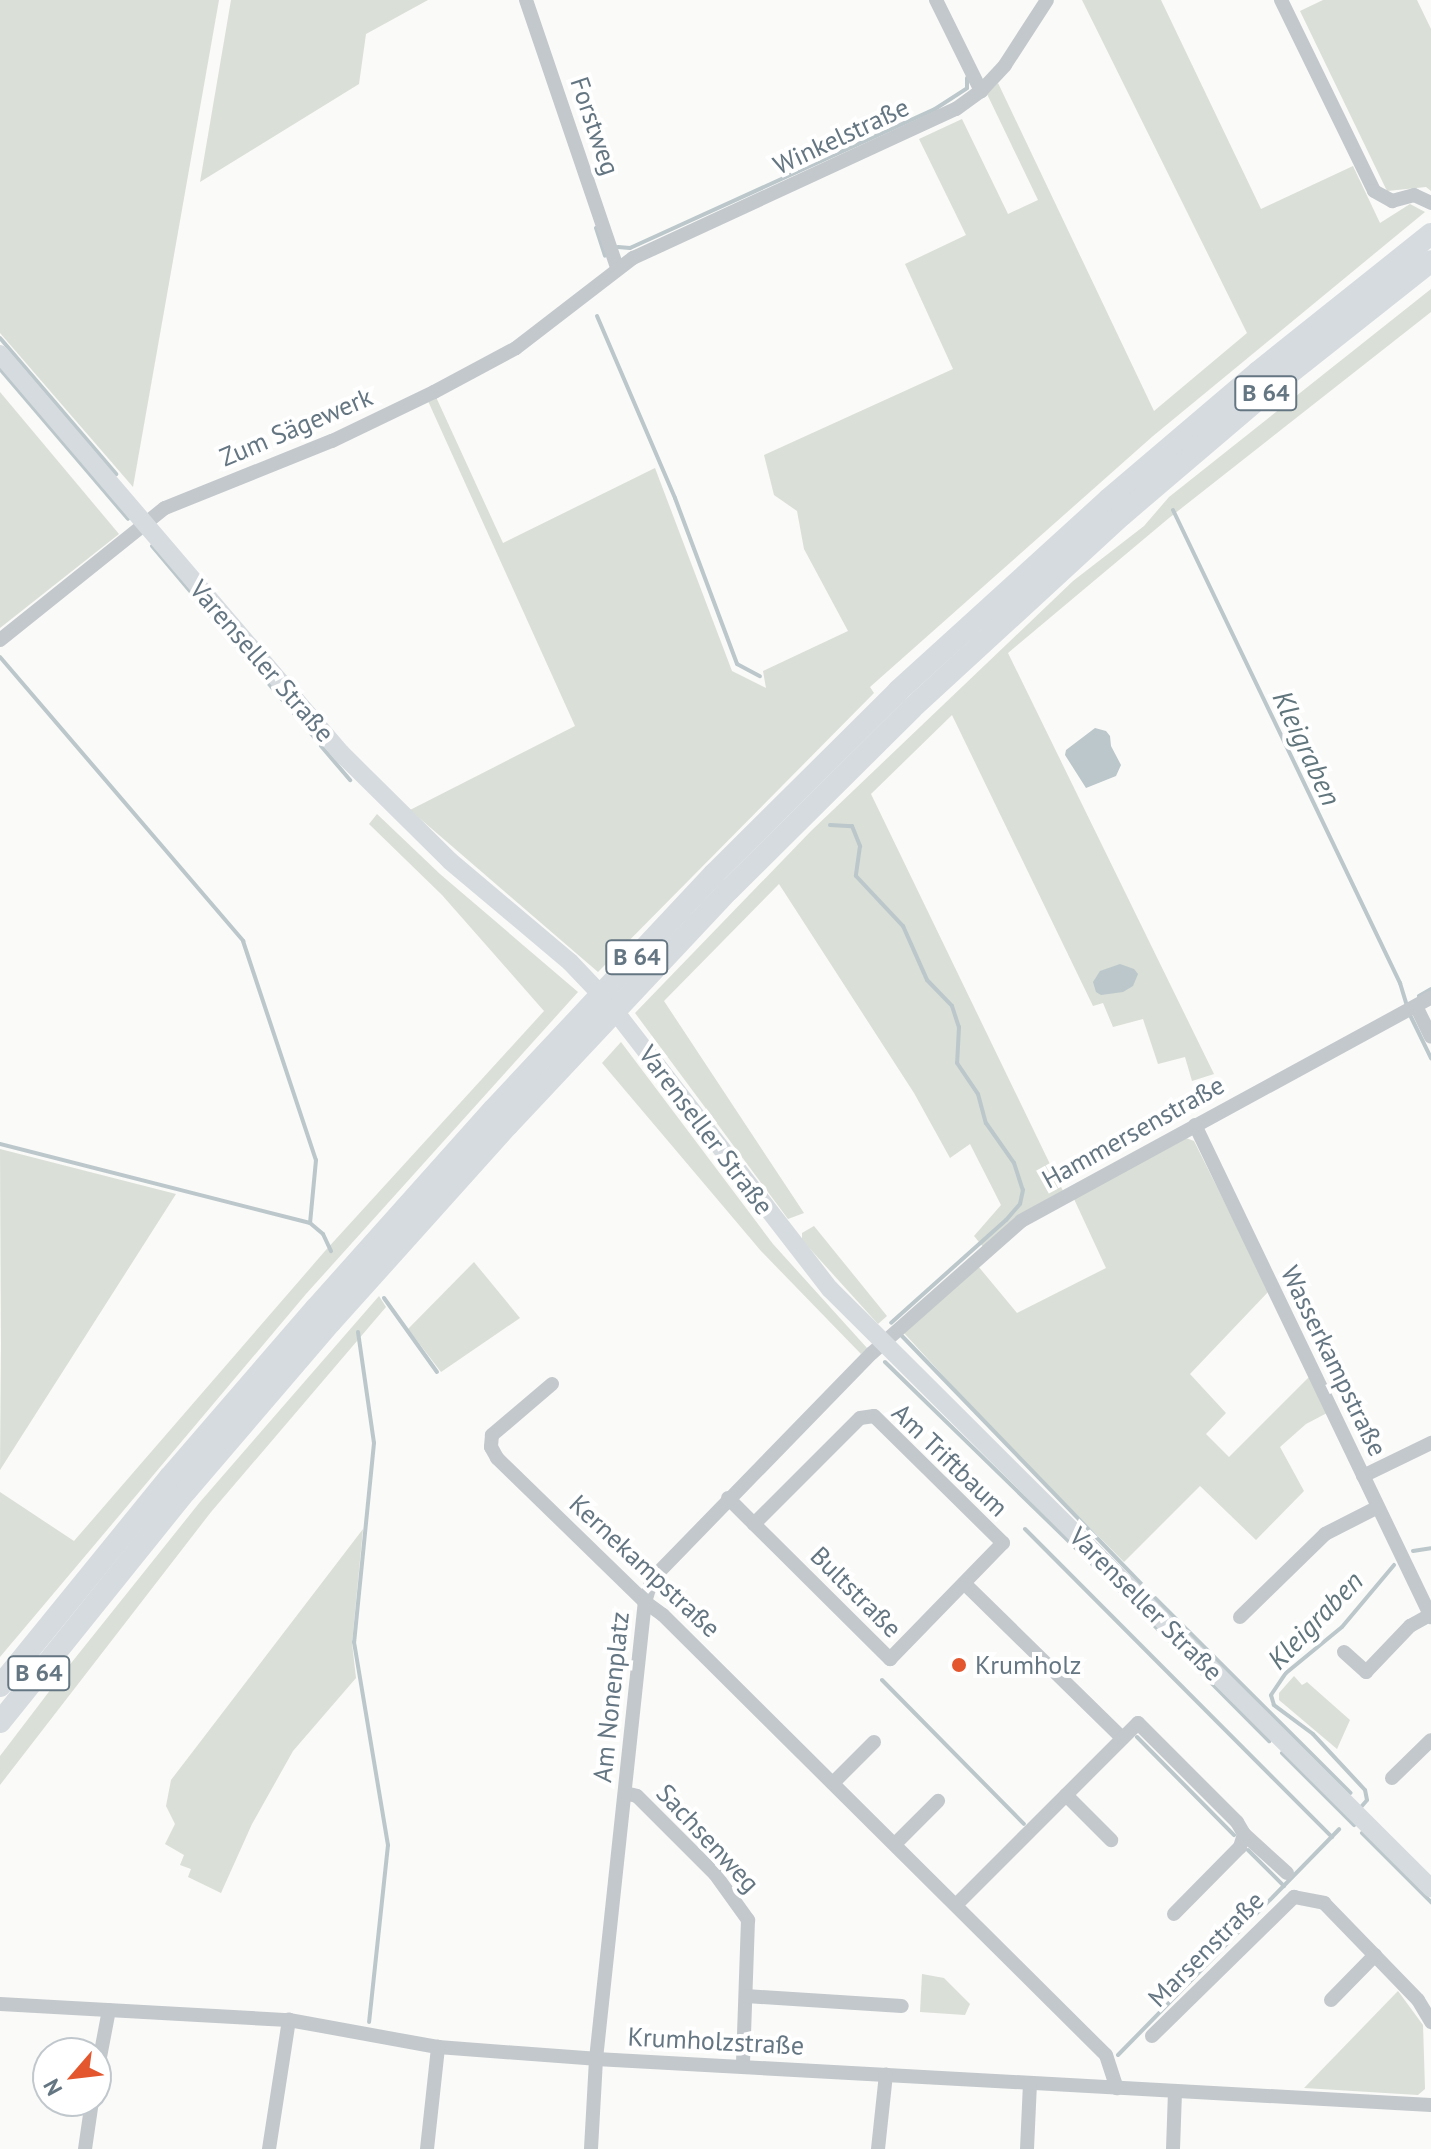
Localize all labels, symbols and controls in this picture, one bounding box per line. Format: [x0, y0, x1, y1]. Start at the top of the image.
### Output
street label: Forstweg [564, 73, 626, 179]
street label: Winkelstraße [768, 91, 914, 181]
road number: B 64 [1234, 373, 1298, 413]
street label: Zum Sägewerk [215, 381, 377, 473]
street label: Varenseller Straße [183, 574, 341, 748]
water label: Kleigraben [1266, 685, 1348, 811]
road number: B 64 [605, 937, 669, 977]
street label: Varenseller Straße [632, 1039, 780, 1221]
street label: Hammersenstraße [1037, 1069, 1229, 1195]
street label: Wasserkampstraße [1274, 1261, 1394, 1461]
street label: Am Triftbaum [885, 1397, 1015, 1523]
street label: Kernekampstraße [563, 1488, 727, 1644]
street label: Varenseller Straße [1063, 1521, 1229, 1687]
street label: Bultstraße [804, 1540, 908, 1644]
water label: Kleigraben [1260, 1564, 1370, 1676]
street label: Am Nonenplatz [587, 1610, 635, 1784]
place label: Krumholz [975, 1649, 1081, 1681]
road number: B 64 [7, 1653, 71, 1693]
marker: Krumholz [950, 1656, 968, 1674]
street label: Sachsenweg [650, 1777, 766, 1899]
street label: Marsenstraße [1142, 1885, 1270, 2013]
street label: Krumholzstraße [627, 2021, 805, 2061]
north arrow [32, 2037, 112, 2117]
text: N [37, 2074, 68, 2100]

